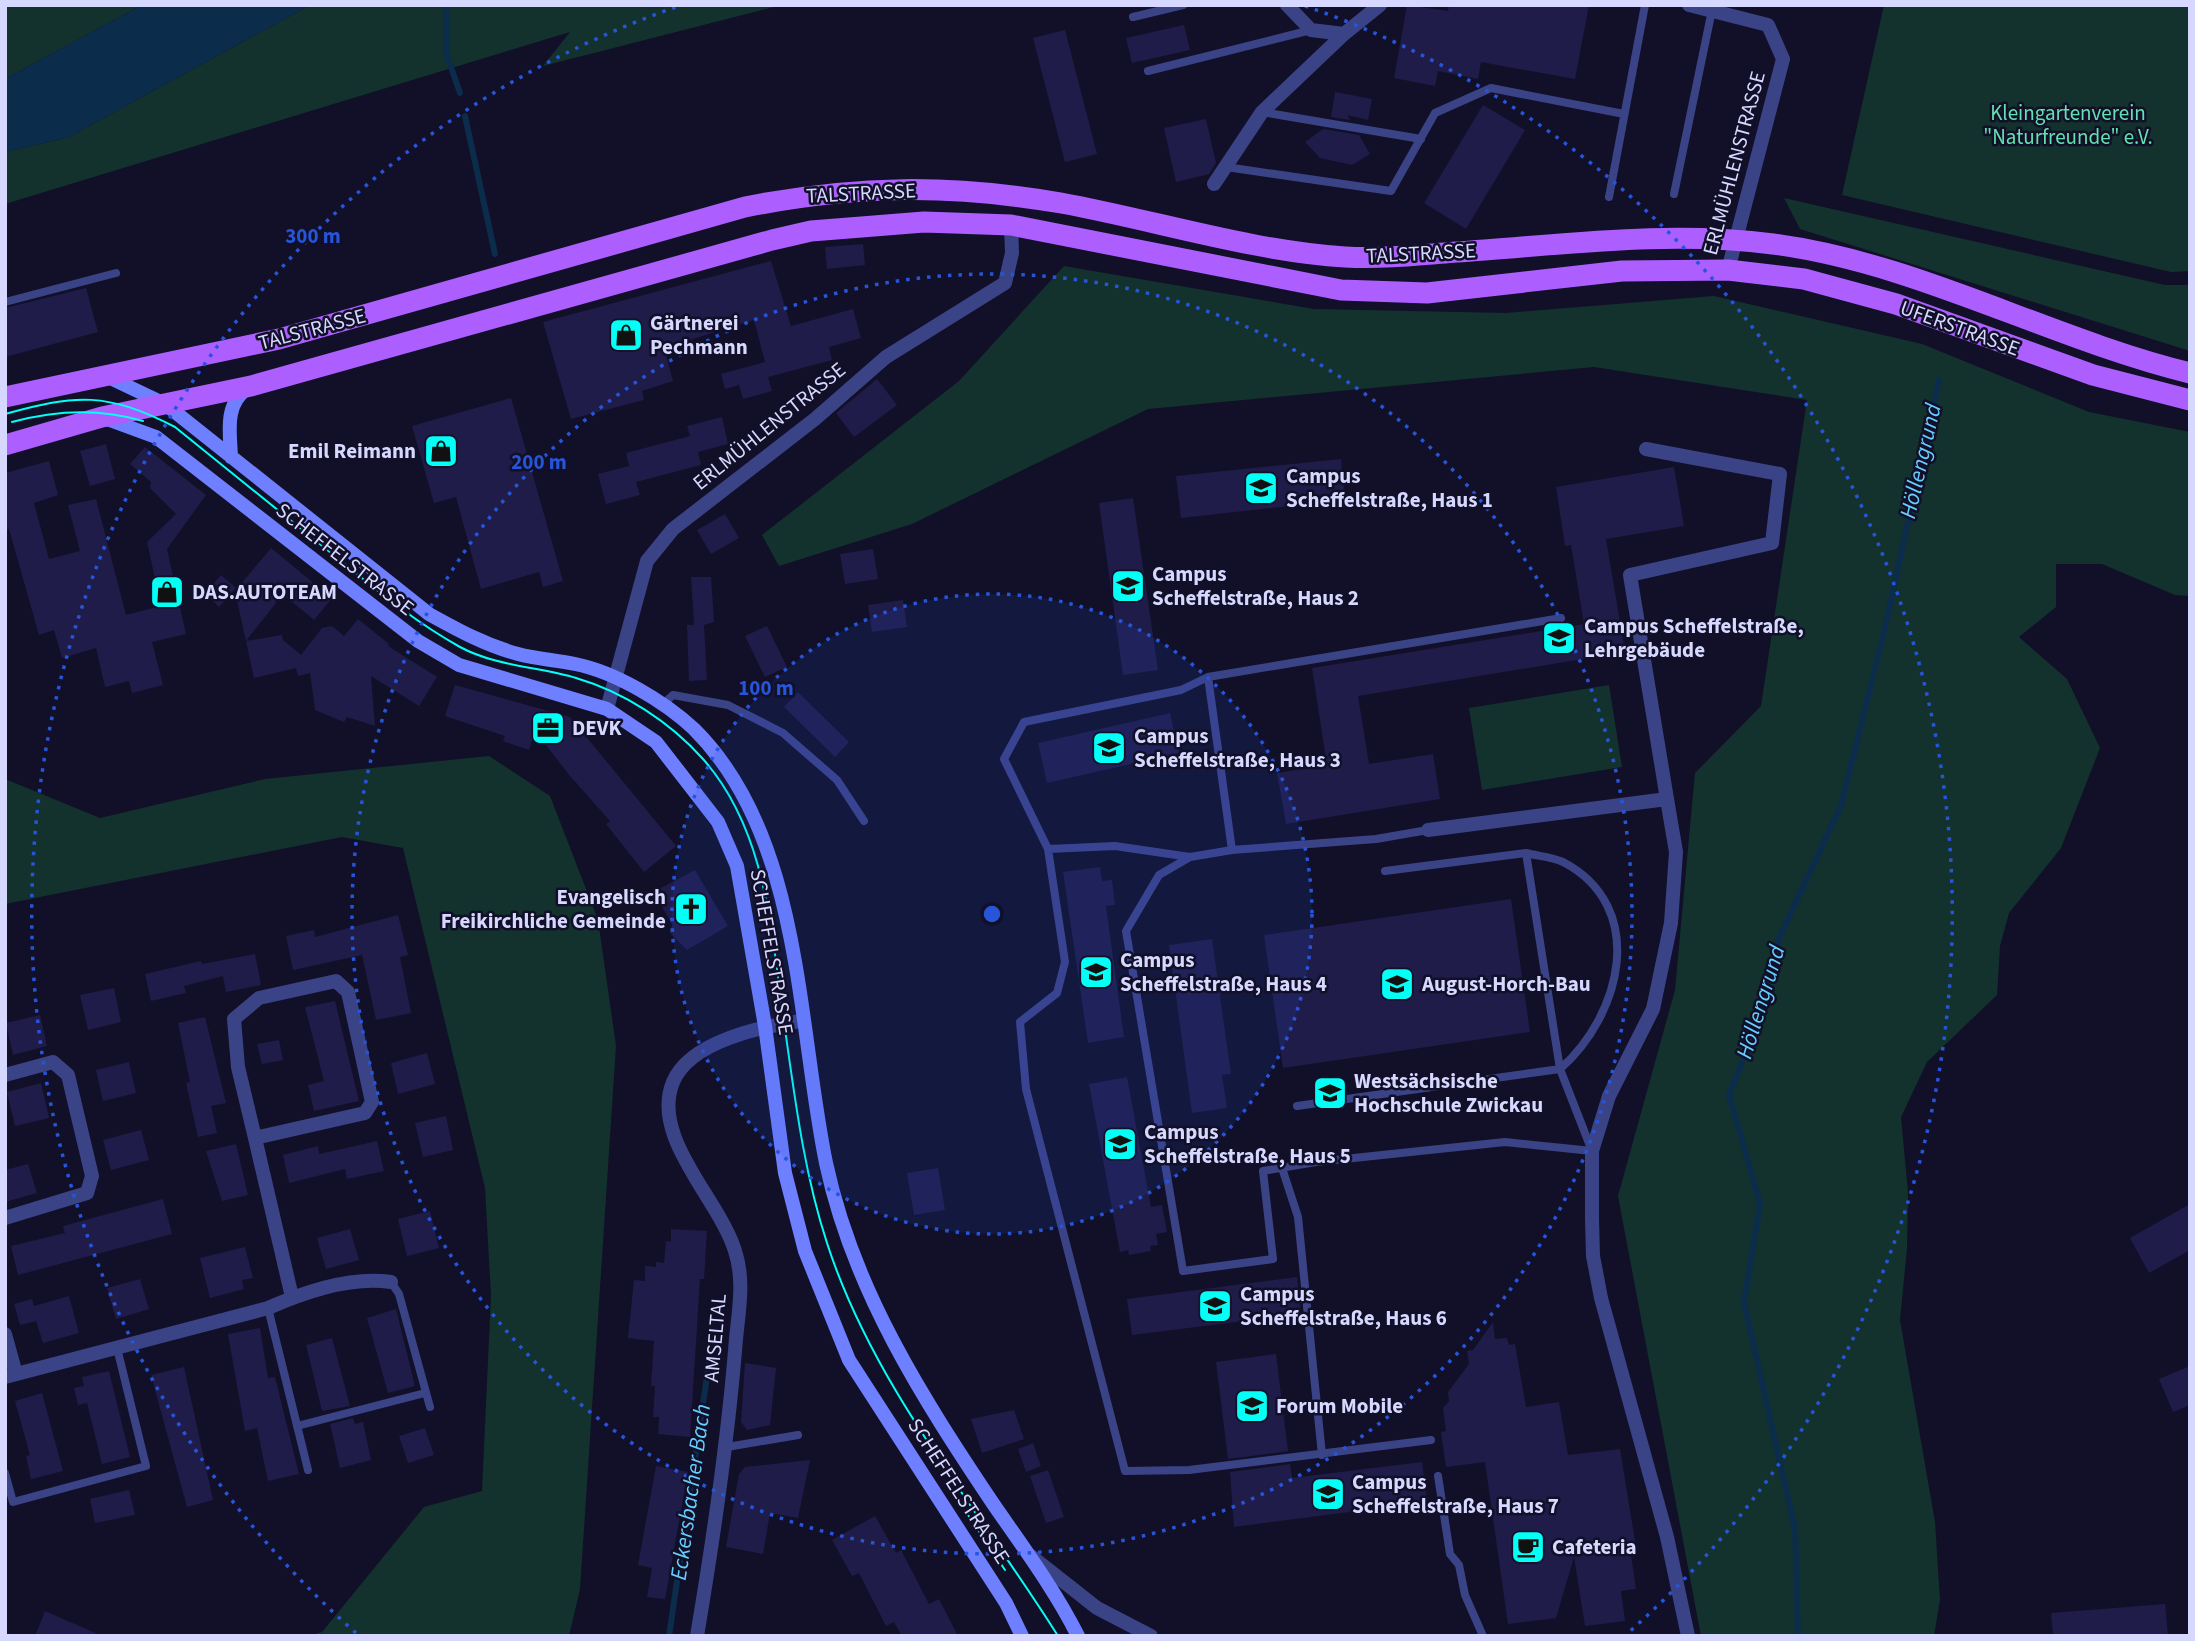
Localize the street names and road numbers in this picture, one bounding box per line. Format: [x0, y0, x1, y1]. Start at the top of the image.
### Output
street label: ERLMÜHLENSTRASSE [1695, 68, 1773, 258]
street label: TALSTRASSE [805, 175, 917, 211]
street label: TALSTRASSE [1365, 235, 1477, 271]
street label: UFERSTRASSE [1896, 292, 2024, 364]
street label: TALSTRASSE [255, 300, 369, 358]
street label: ERLMÜHLENSTRASSE [686, 355, 852, 497]
street label: SCHEFFELSTRASSE [270, 495, 420, 623]
street label: SCHEFFELSTRASSE [743, 867, 801, 1037]
street label: AMSELTAL [696, 1293, 734, 1383]
street label: SCHEFFELSTRASSE [901, 1412, 1017, 1570]

